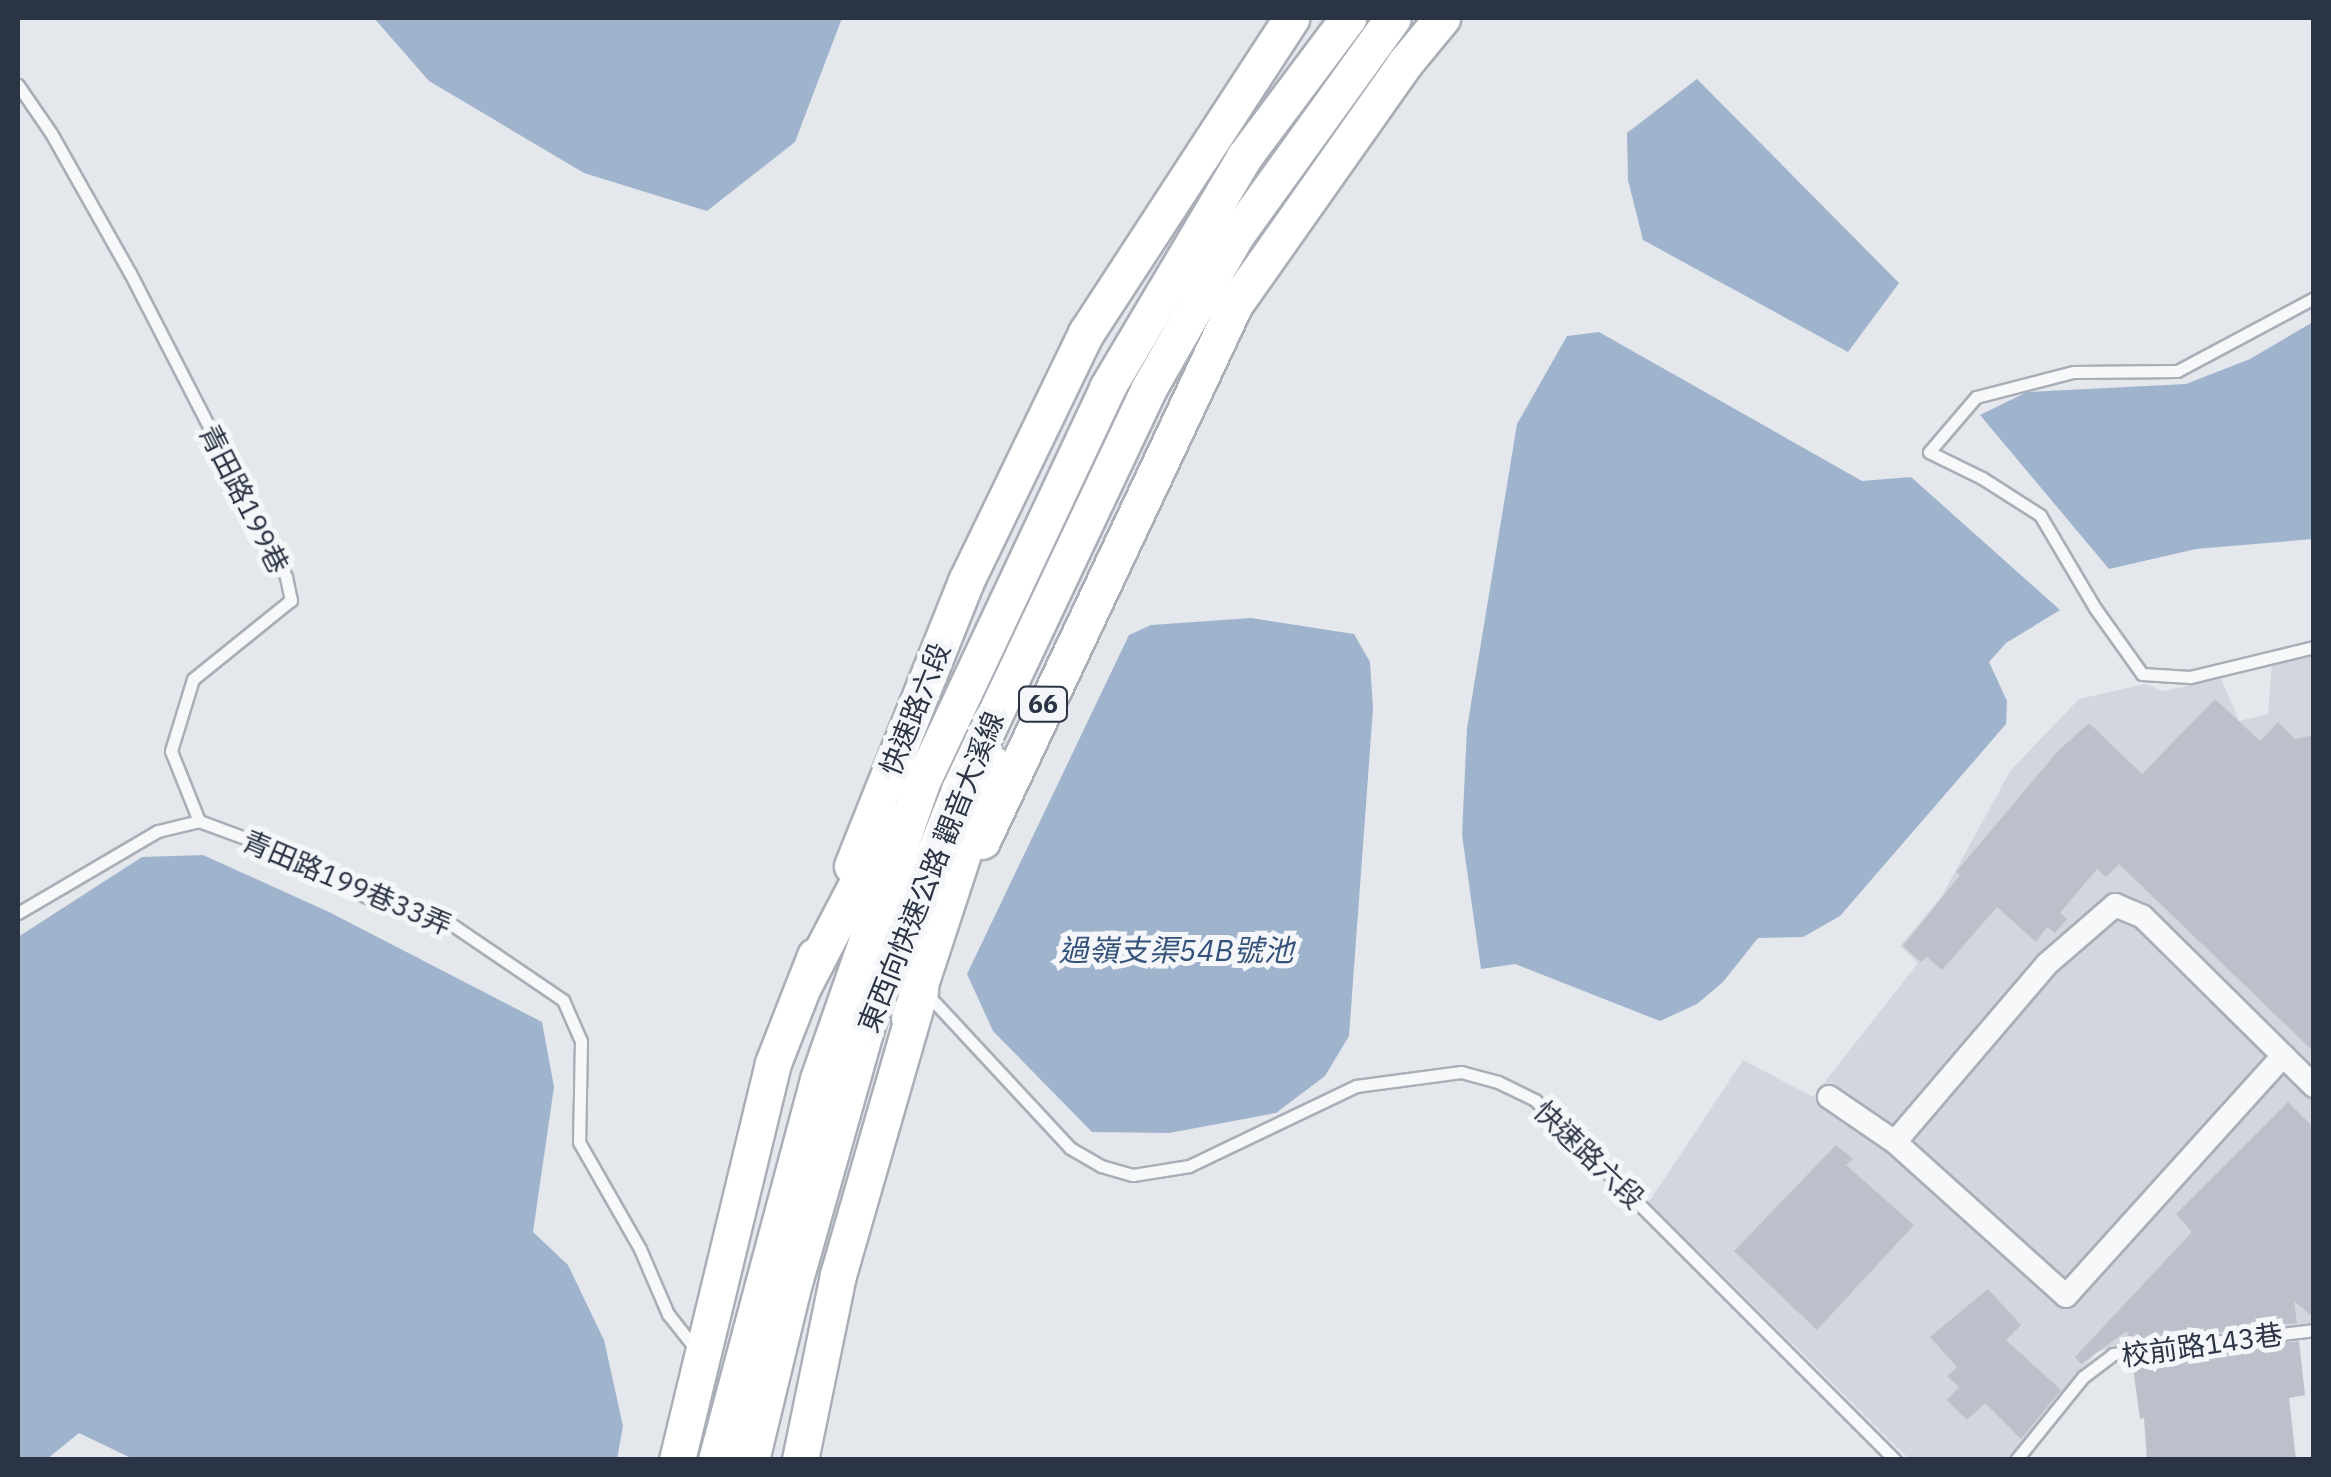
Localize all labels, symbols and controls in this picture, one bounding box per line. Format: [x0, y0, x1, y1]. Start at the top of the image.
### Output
street label: 青田路199巷 [192, 419, 296, 579]
street label: 快速路六段 [873, 638, 957, 780]
road number: 66 [1018, 684, 1068, 724]
street label: 東西向快速公路 觀音大溪線 [851, 707, 1011, 1037]
street label: 青田路199巷33弄 [237, 824, 457, 942]
water label: 過嶺支渠54B號池 [1059, 932, 1293, 968]
street label: 快速路六段 [1527, 1094, 1651, 1216]
street label: 校前路143巷 [2119, 1317, 2285, 1373]

